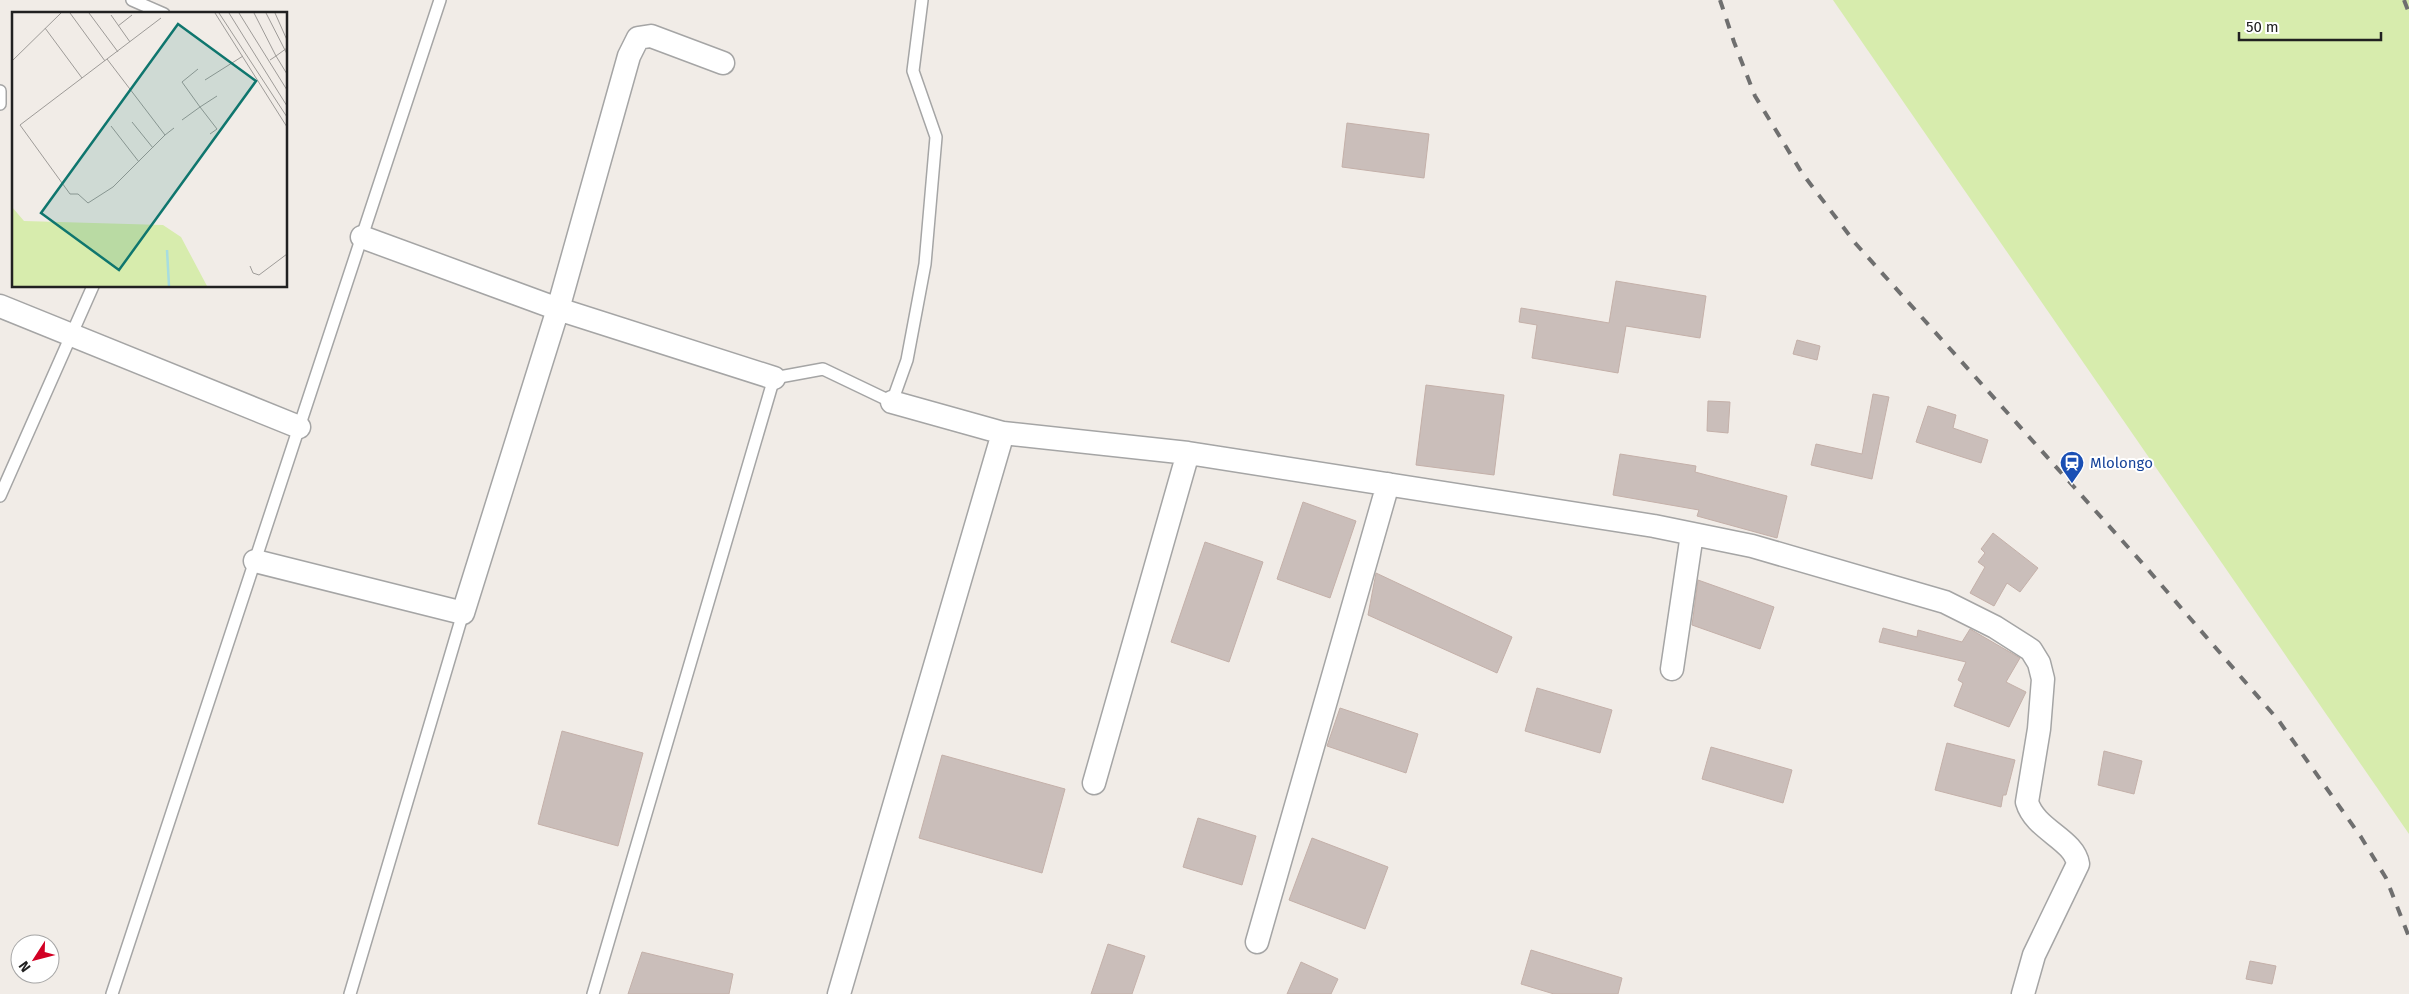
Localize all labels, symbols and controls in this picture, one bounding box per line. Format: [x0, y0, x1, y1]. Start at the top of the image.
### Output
scale bar [2239, 10, 2382, 42]
inset map [12, 12, 288, 288]
text: 50 m [2246, 18, 2279, 36]
station icon: Mlolongo [2059, 450, 2085, 484]
place label: Mlolongo [2090, 454, 2153, 472]
north arrow [10, 934, 60, 984]
text: N [15, 958, 34, 975]

